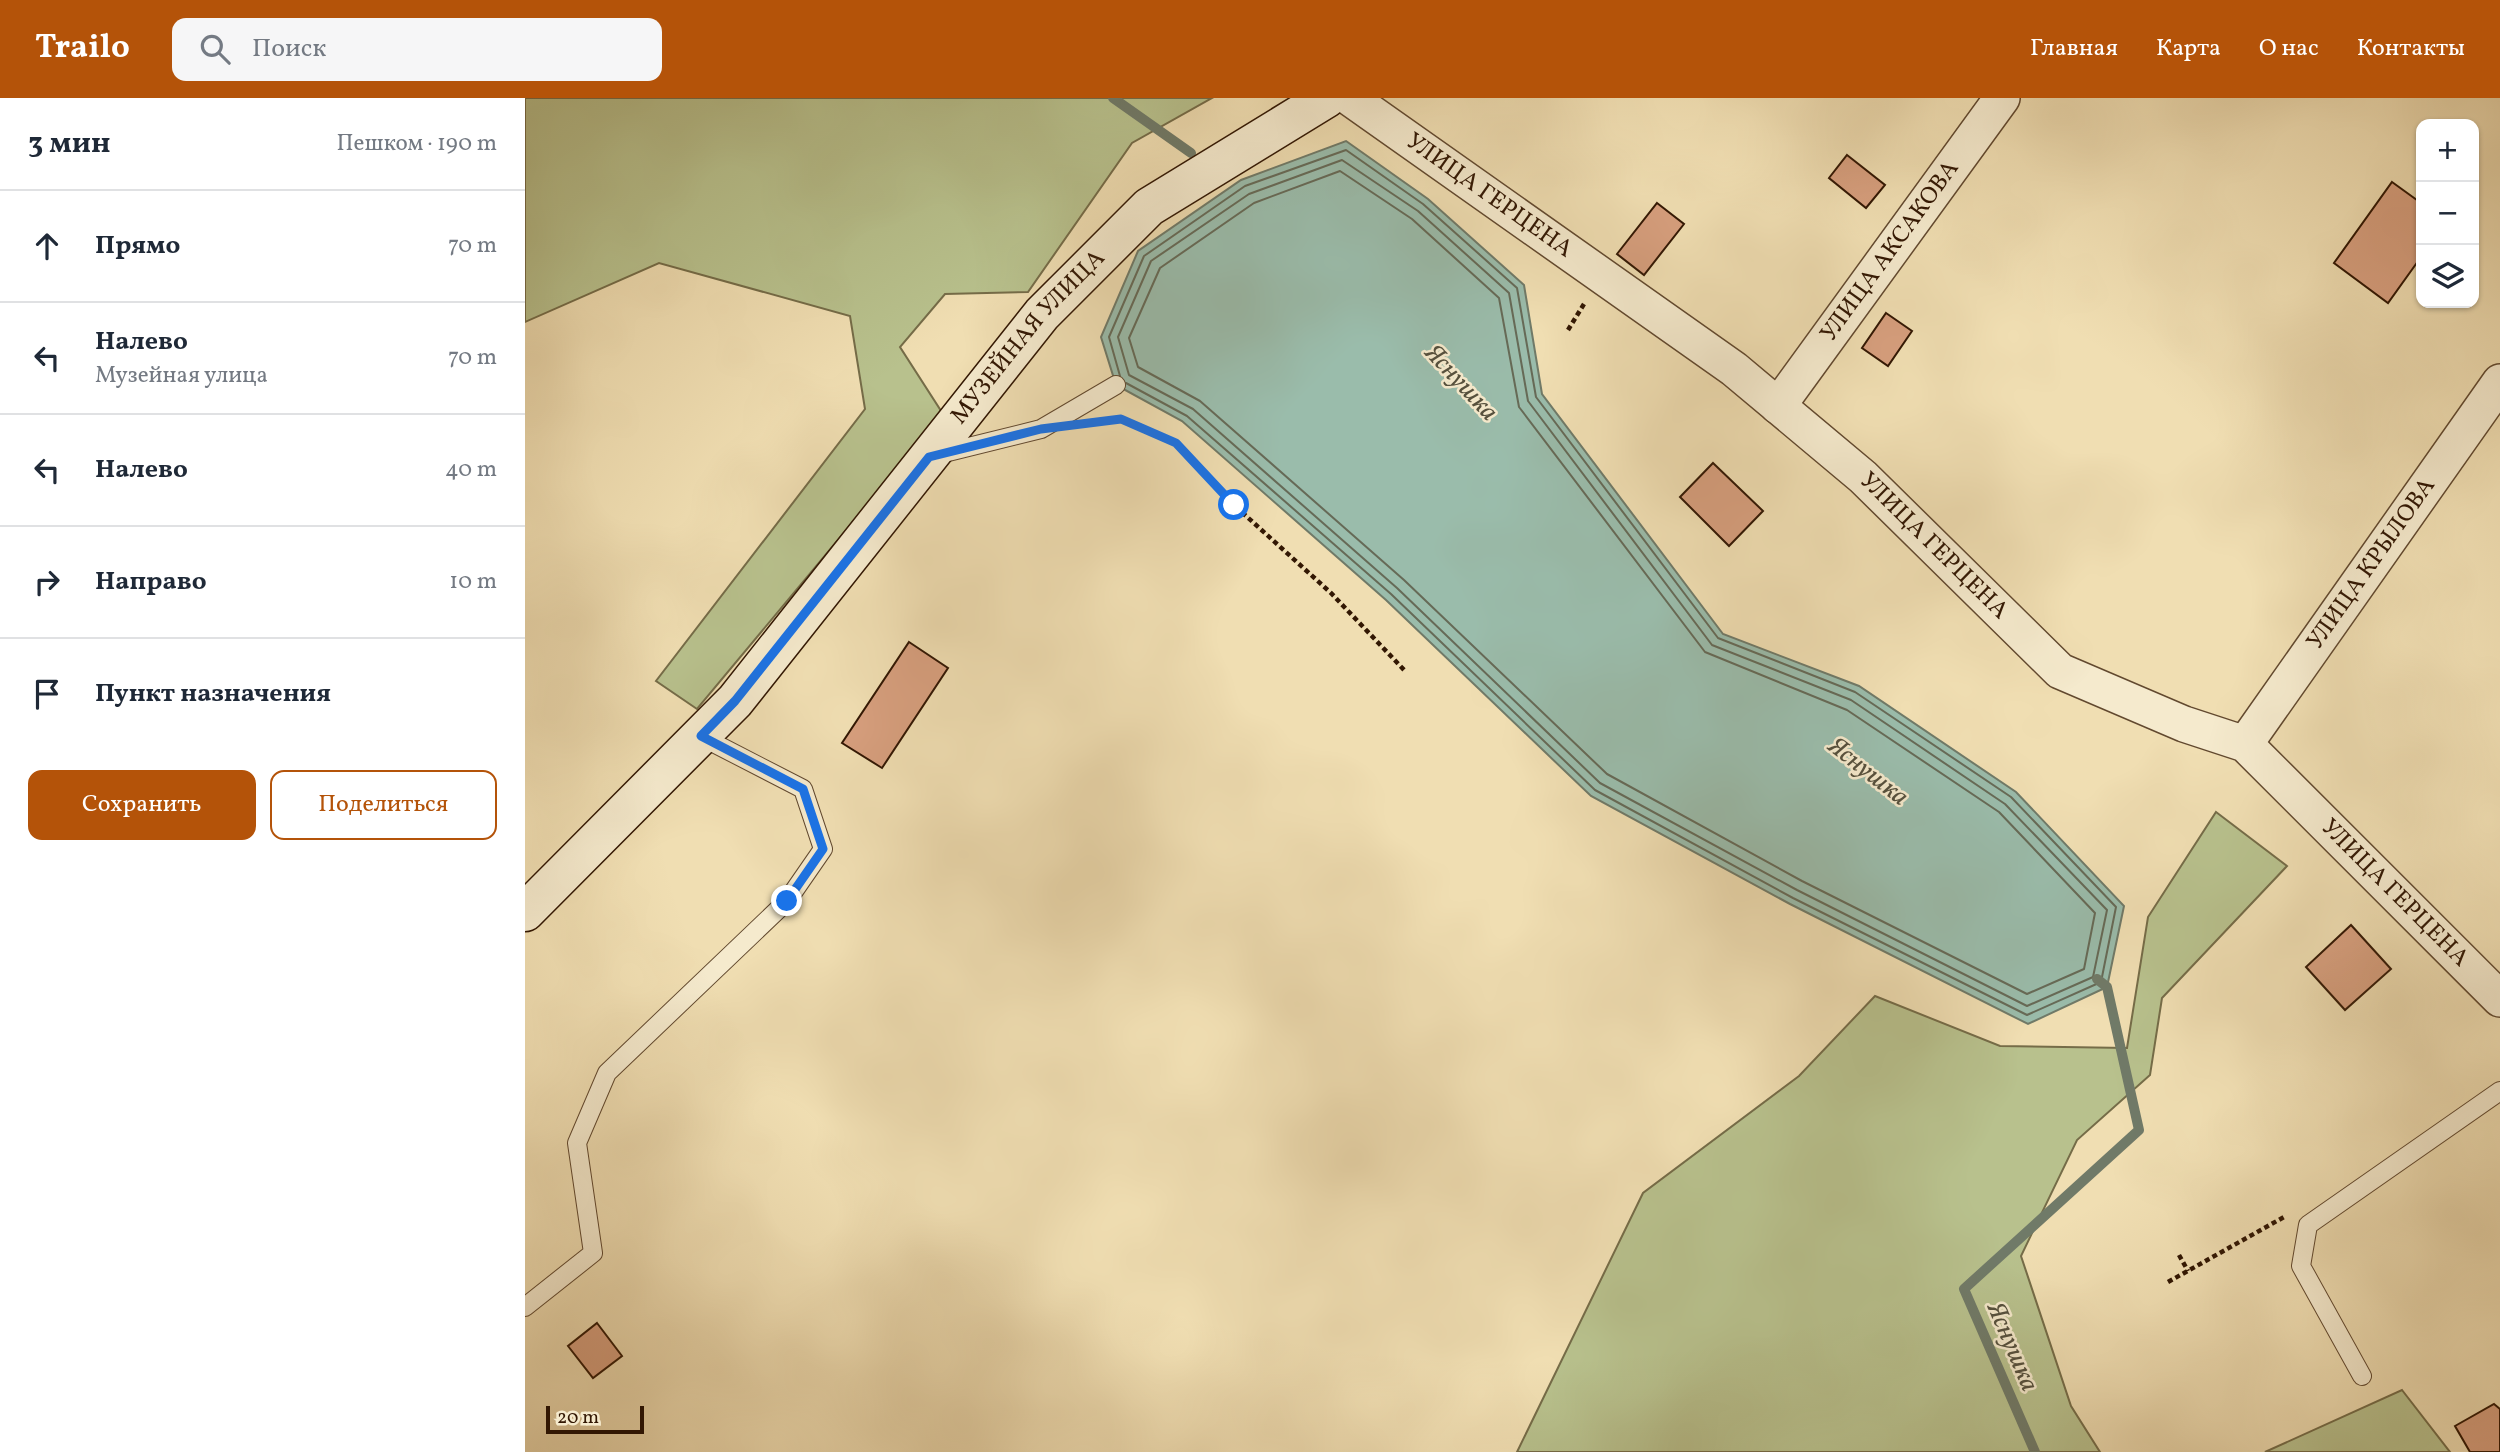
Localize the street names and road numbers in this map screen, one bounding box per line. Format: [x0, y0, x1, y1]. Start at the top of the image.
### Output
street label: УЛИЦА ГЕРЦЕНА [1398, 125, 1579, 267]
street label: УЛИЦА АКСАКОВА [1813, 154, 1968, 349]
street label: МУЗЕЙНАЯ УЛИЦА [943, 243, 1113, 432]
street label: УЛИЦА ГЕРЦЕНА [1851, 465, 2016, 628]
street label: УЛИЦА КРЫЛОВА [2299, 471, 2444, 657]
street label: УЛИЦА ГЕРЦЕНА [2313, 812, 2476, 975]

